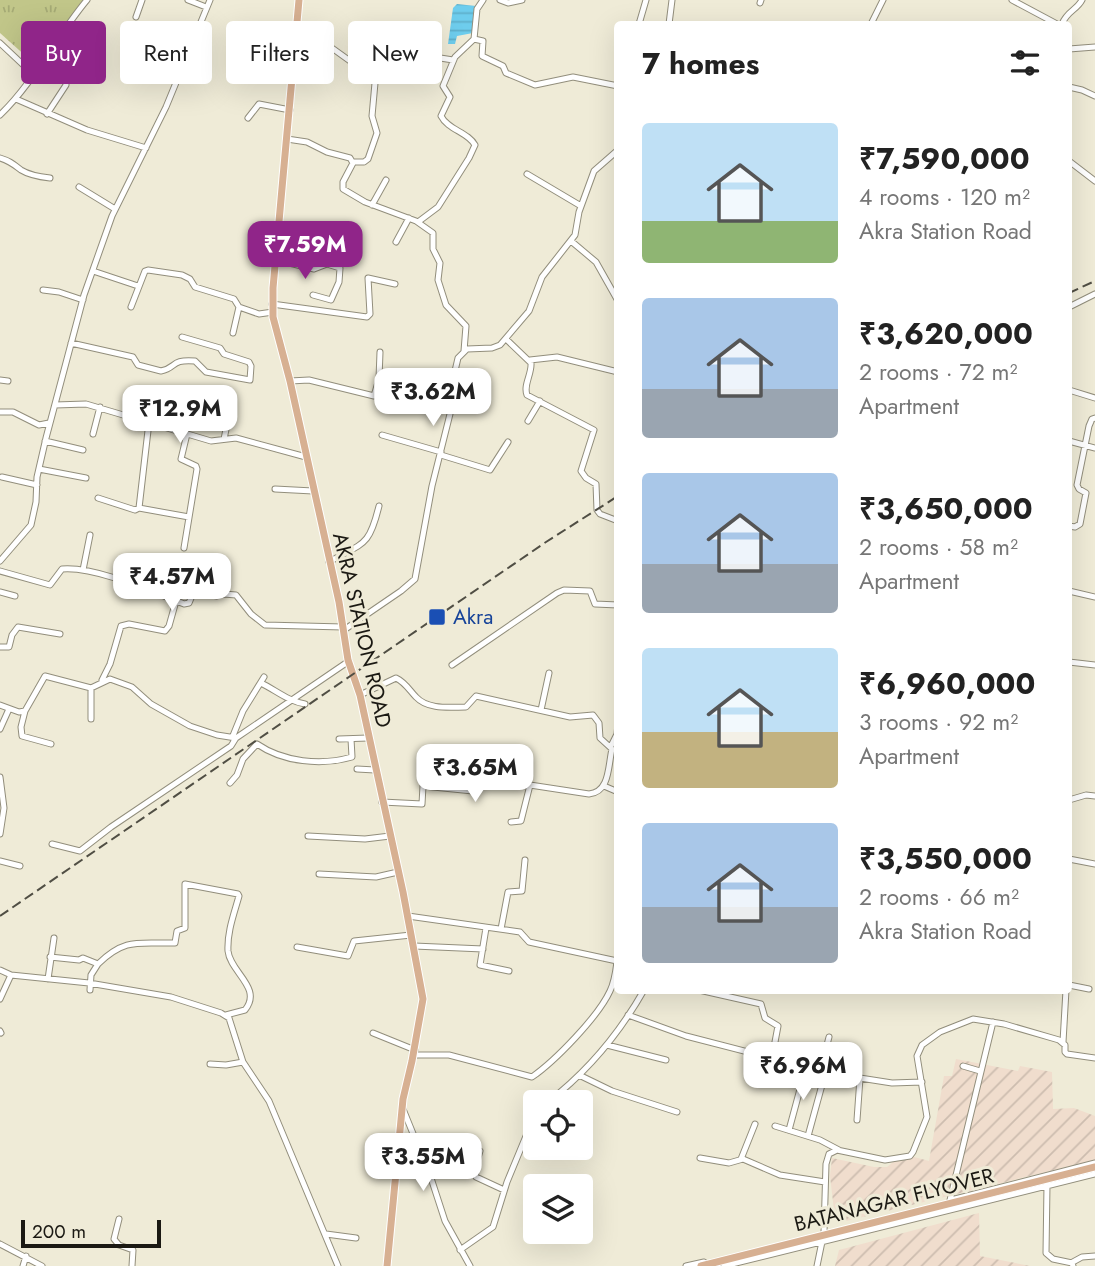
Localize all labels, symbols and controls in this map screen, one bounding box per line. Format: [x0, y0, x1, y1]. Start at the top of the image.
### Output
chip: Buy [21, 21, 106, 84]
chip: Rent [120, 21, 212, 84]
chip: Filters [226, 21, 334, 84]
chip: New [348, 21, 442, 84]
text: 7 homes [642, 42, 759, 85]
icon: filters [1006, 44, 1044, 82]
text: ₹7,590,000 [859, 137, 1030, 180]
icon: home [698, 151, 782, 235]
text: 4 rooms · 120 m² [859, 180, 1030, 214]
text: Akra Station Road [859, 214, 1032, 248]
pin: ₹7.59M [248, 222, 362, 281]
text: ₹7.59M [264, 227, 346, 261]
text: ₹3,620,000 [859, 312, 1033, 355]
icon: home [698, 326, 782, 410]
text: 2 rooms · 72 m² [859, 355, 1018, 389]
pin: ₹3.62M [376, 368, 490, 428]
text: ₹3.62M [390, 374, 476, 408]
pin: ₹12.9M [123, 386, 237, 445]
text: Apartment [859, 389, 959, 423]
text: ₹12.9M [138, 391, 222, 425]
text: ₹3,650,000 [859, 487, 1033, 530]
icon: home [698, 501, 782, 585]
street label: AKRA STATION ROAD [325, 530, 399, 730]
text: 2 rooms · 58 m² [859, 530, 1018, 564]
pin: ₹4.57M [115, 554, 229, 613]
text: ₹4.57M [129, 559, 215, 593]
text: Apartment [859, 564, 959, 598]
place label: Akra [453, 602, 493, 632]
marker: Akra [427, 607, 447, 627]
text: ₹6,960,000 [859, 662, 1035, 705]
icon: home [698, 676, 782, 760]
text: 3 rooms · 92 m² [859, 705, 1018, 739]
text: Apartment [859, 739, 959, 773]
pin: ₹3.65M [418, 744, 532, 804]
text: ₹3.65M [432, 750, 518, 784]
text: ₹3,550,000 [859, 837, 1032, 880]
icon: home [698, 851, 782, 935]
text: 2 rooms · 66 m² [859, 880, 1019, 914]
text: Akra Station Road [859, 914, 1032, 948]
pin: ₹6.96M [746, 1042, 860, 1102]
text: ₹6.96M [759, 1048, 847, 1082]
map controls [523, 1090, 593, 1244]
button: locate [523, 1090, 593, 1160]
pin: ₹3.55M [366, 1134, 480, 1193]
text: ₹3.55M [381, 1139, 465, 1173]
street label: BATANAGAR FLYOVER [791, 1161, 997, 1239]
button: layers [523, 1174, 593, 1244]
scale bar [21, 1217, 161, 1249]
text: 200 m [32, 1218, 86, 1245]

